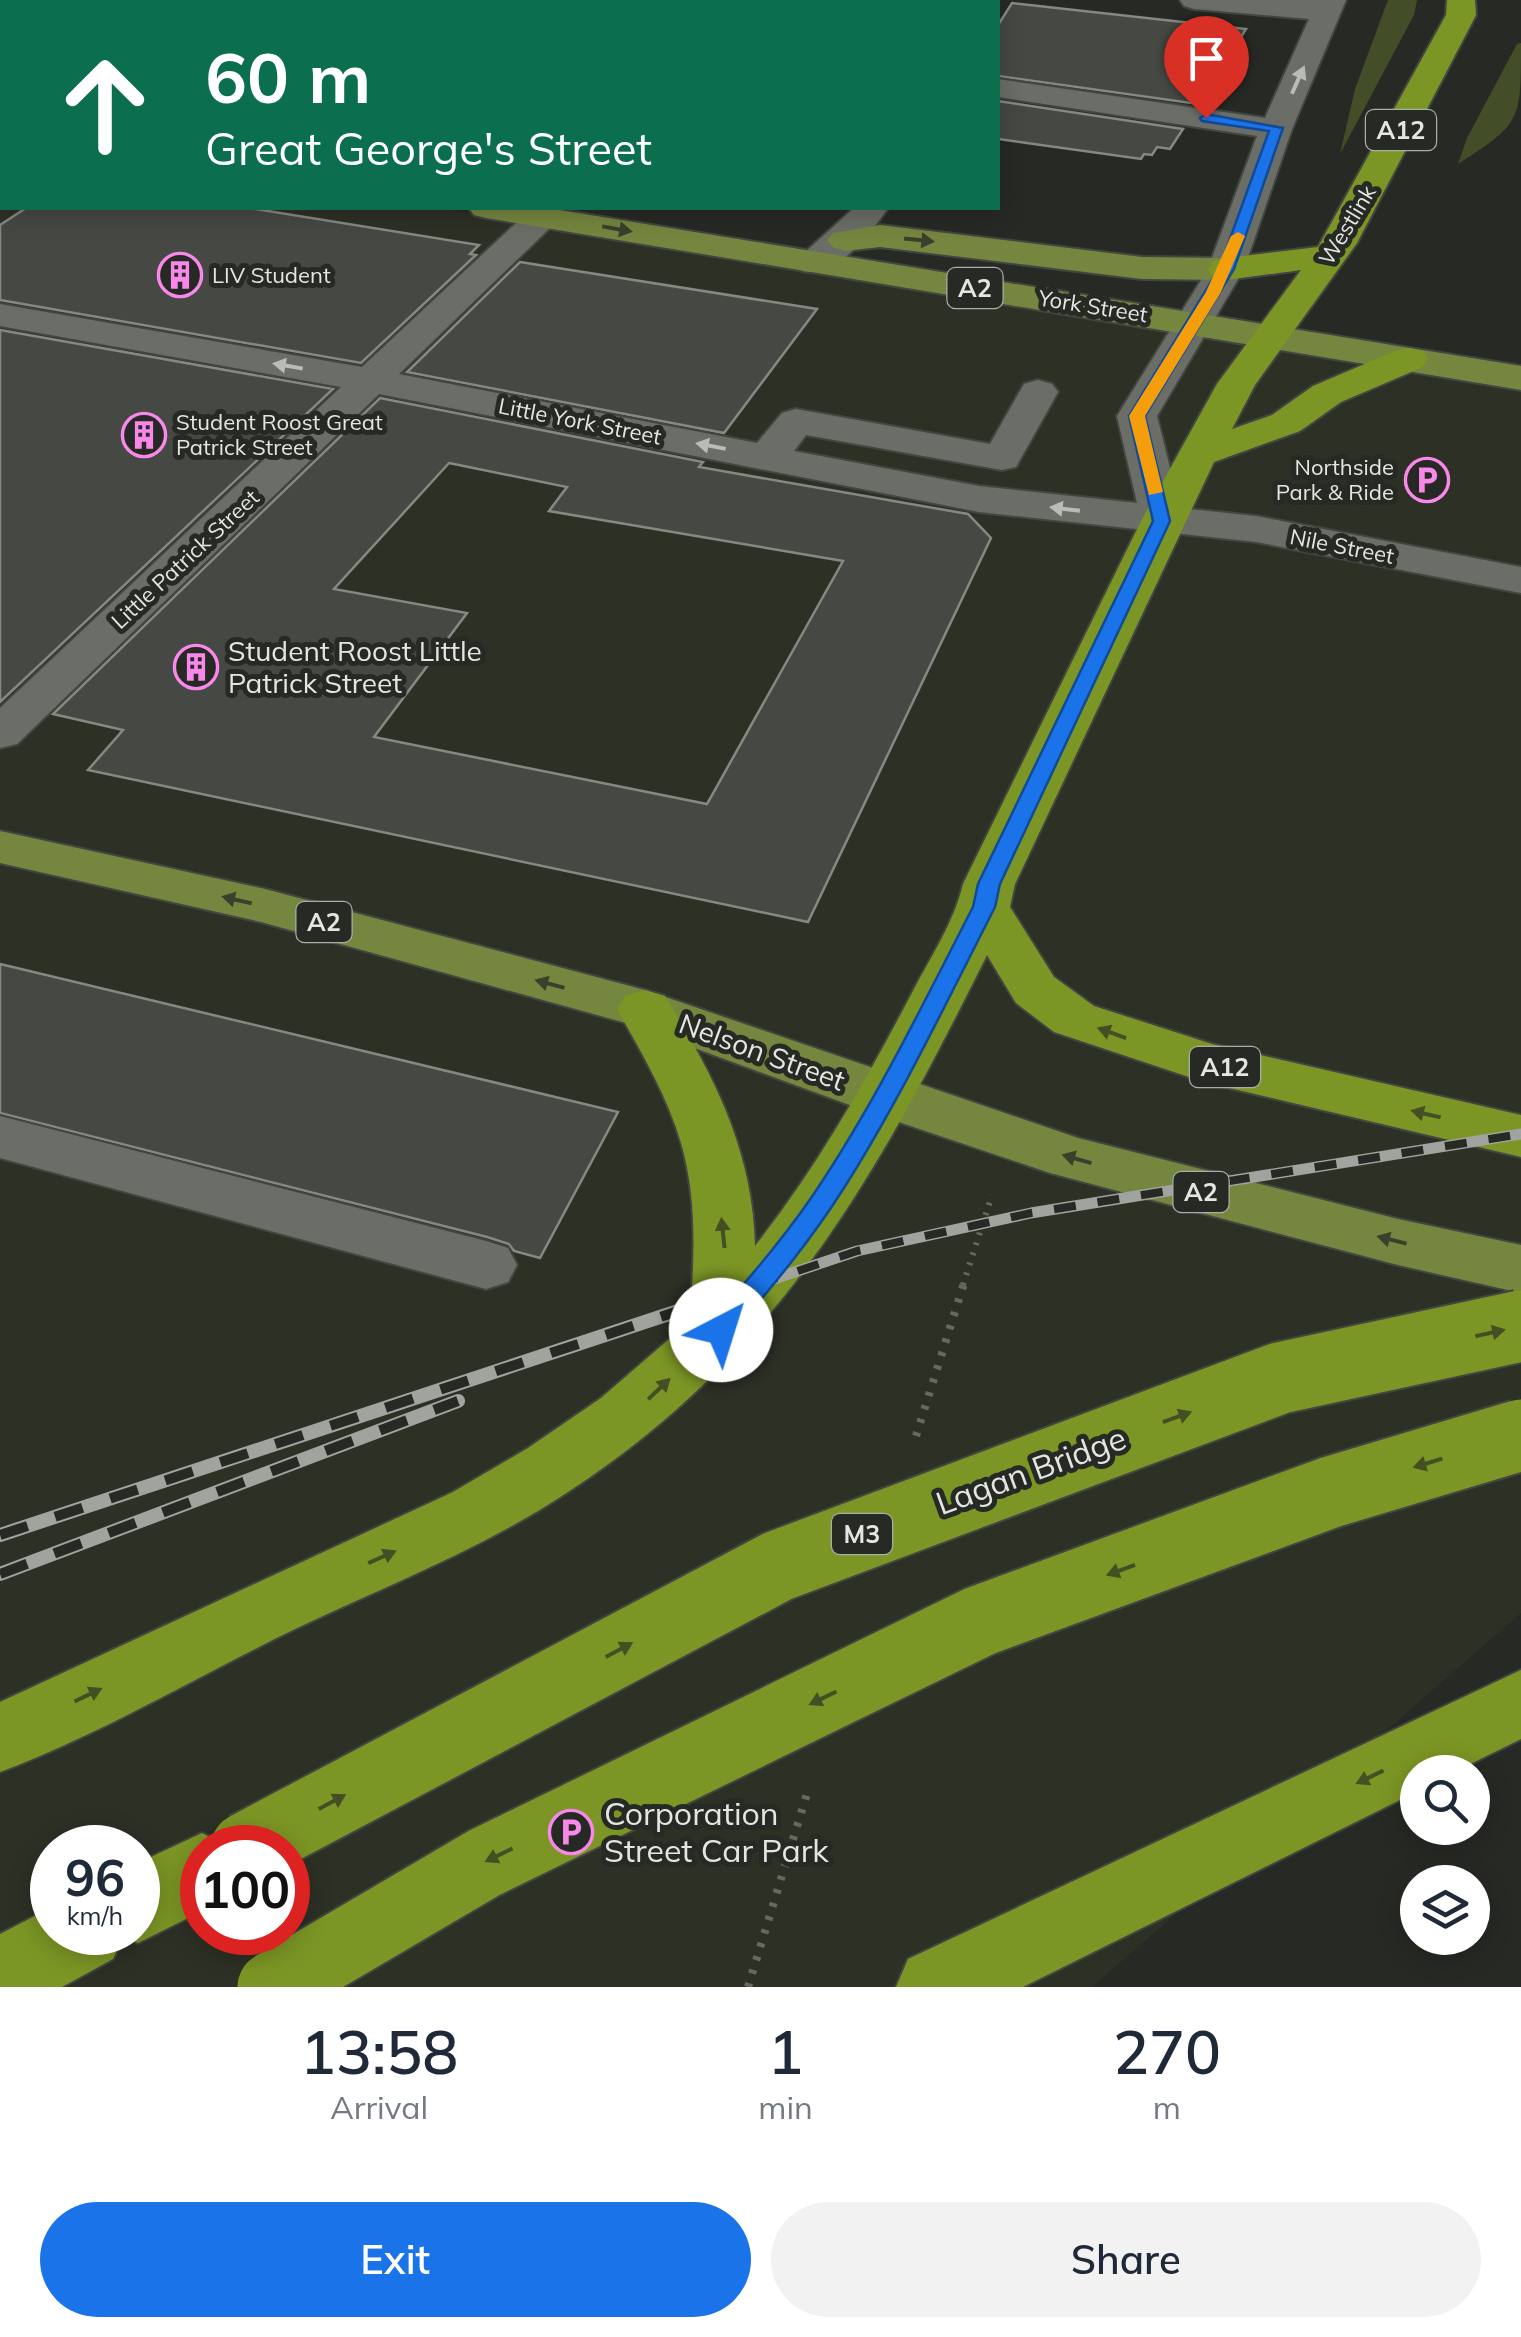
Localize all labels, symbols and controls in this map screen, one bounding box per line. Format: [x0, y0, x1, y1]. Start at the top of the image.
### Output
pin [1164, 16, 1249, 119]
icon: arrive [1179, 31, 1234, 86]
text: 60 m [205, 33, 371, 121]
icon: ahead [40, 40, 170, 170]
one-way arrow [1290, 65, 1306, 95]
road number: A12 [1366, 110, 1436, 150]
text: Great George's Street [205, 120, 652, 176]
street label: Westlink [1312, 179, 1382, 270]
one-way arrow [601, 222, 633, 237]
one-way arrow [904, 232, 935, 248]
building icon: LIV Student [157, 252, 203, 298]
place label: LIV Student [212, 261, 331, 289]
road number: A2 [948, 268, 1002, 308]
street label: York Street [1035, 283, 1150, 328]
one-way arrow [272, 358, 303, 373]
street label: Little York Street [496, 391, 664, 451]
place label: Student Roost Great Patrick Street [176, 408, 383, 461]
building icon: Student Roost Great Patrick Street [121, 412, 167, 458]
one-way arrow [695, 437, 726, 453]
place label: Northside Park & Ride [1276, 453, 1394, 506]
parking icon: Northside Park & Ride [1404, 457, 1450, 503]
street label: Little Patrick Street [105, 483, 265, 635]
one-way arrow [1048, 501, 1080, 517]
street label: Nile Street [1288, 522, 1397, 570]
place label: Student Roost Little Patrick Street [228, 633, 482, 700]
building icon: Student Roost Little Patrick Street [173, 644, 219, 690]
one-way arrow [221, 891, 252, 907]
road number: A2 [296, 902, 352, 942]
one-way arrow [535, 975, 566, 991]
street label: Nelson Street [675, 1005, 850, 1098]
one-way arrow [1096, 1025, 1126, 1040]
road number: A12 [1190, 1047, 1260, 1087]
one-way arrow [1410, 1106, 1441, 1121]
one-way arrow [1061, 1151, 1092, 1167]
road number: A2 [1174, 1172, 1228, 1212]
one-way arrow [715, 1216, 731, 1248]
one-way arrow [1376, 1232, 1407, 1247]
position arrow [669, 1278, 773, 1382]
one-way arrow [1475, 1325, 1506, 1340]
one-way arrow [646, 1378, 670, 1401]
one-way arrow [1162, 1409, 1192, 1424]
street label: Lagan Bridge [930, 1417, 1131, 1523]
one-way arrow [1412, 1456, 1442, 1471]
road number: M3 [832, 1514, 892, 1554]
one-way arrow [367, 1549, 397, 1565]
one-way arrow [1105, 1563, 1135, 1578]
one-way arrow [605, 1642, 634, 1659]
one-way arrow [73, 1687, 102, 1704]
one-way arrow [808, 1689, 837, 1706]
map controls [1400, 1755, 1490, 1955]
button: search [1400, 1755, 1490, 1845]
one-way arrow [1356, 1768, 1385, 1785]
place label: Corporation Street Car Park [604, 1793, 829, 1870]
one-way arrow [318, 1794, 347, 1811]
parking icon: Corporation Street Car Park [548, 1809, 594, 1855]
speed limit sign: 100 [180, 1825, 310, 1955]
text: 96 [65, 1846, 125, 1909]
one-way arrow [484, 1847, 513, 1864]
button: layers [1400, 1865, 1490, 1955]
text: km/h [67, 1900, 123, 1931]
text: 13:58 [300, 2014, 458, 2089]
text: 1 [768, 2014, 804, 2089]
text: 270 [1113, 2014, 1221, 2089]
text: Arrival [330, 2087, 428, 2127]
text: min [758, 2087, 813, 2127]
text: m [1153, 2087, 1181, 2127]
button: Exit [40, 2202, 751, 2317]
button: Share [771, 2202, 1481, 2317]

